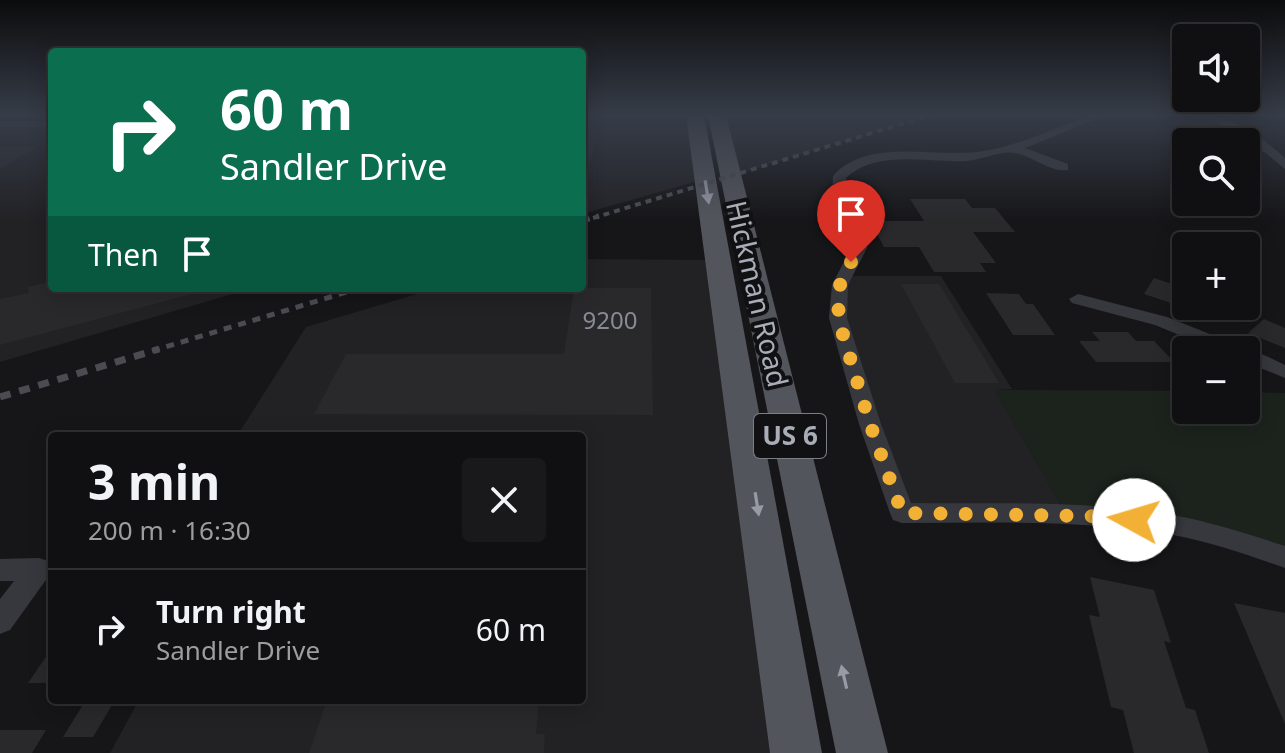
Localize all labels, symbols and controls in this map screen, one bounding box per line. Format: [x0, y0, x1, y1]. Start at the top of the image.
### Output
map controls [1172, 24, 1260, 424]
button: sound [1172, 24, 1260, 112]
text: 60 m [220, 70, 353, 146]
icon: right [88, 80, 192, 184]
button: search [1172, 128, 1260, 216]
text: Sandler Drive [220, 142, 447, 191]
one-way arrow [701, 180, 714, 205]
pin [817, 180, 885, 262]
icon: arrive [829, 192, 873, 236]
street label: Hickman Road [718, 197, 798, 391]
icon: arrive [175, 232, 219, 276]
button: + [1172, 232, 1260, 320]
text: Then [88, 234, 159, 275]
house number: 9200 [583, 303, 637, 336]
button: − [1172, 336, 1260, 424]
road number: US 6 [754, 414, 826, 458]
text: 3 min [88, 449, 220, 514]
button: close [462, 458, 546, 542]
position arrow [1092, 478, 1176, 562]
one-way arrow [751, 492, 763, 517]
text: 200 m · 16:30 [88, 512, 251, 548]
text: Turn right [156, 591, 306, 632]
icon: right [88, 607, 132, 651]
text: 60 m [476, 609, 546, 650]
text: Sandler Drive [156, 632, 320, 668]
one-way arrow [837, 664, 850, 689]

